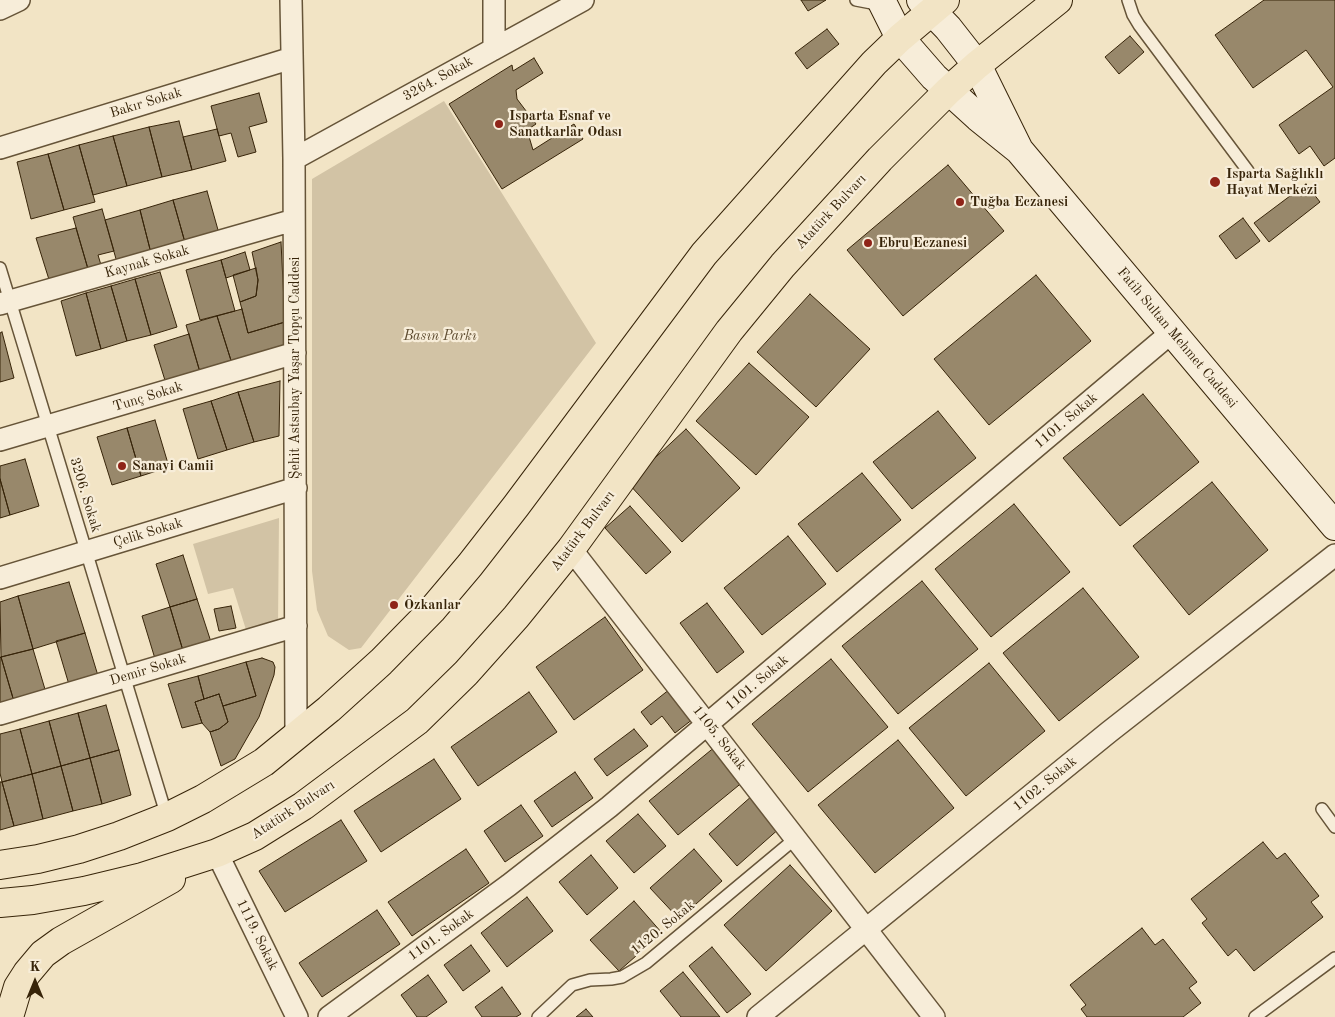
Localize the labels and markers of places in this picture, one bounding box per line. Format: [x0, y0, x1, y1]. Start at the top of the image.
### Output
place label: Isparta Esnaf ve Sanatkarlar Odası [509, 108, 622, 140]
marker: Isparta Esnaf ve Sanatkarlar Odası [493, 118, 505, 130]
place label: Isparta Sağlıklı Hayat Merkezi [1226, 166, 1323, 198]
marker: Isparta Sağlıklı Hayat Merkezi [1208, 175, 1222, 189]
place label: Tuğba Eczanesi [970, 194, 1068, 210]
marker: Tuğba Eczanesi [954, 196, 966, 208]
place label: Ebru Eczanesi [878, 235, 967, 251]
marker: Ebru Eczanesi [862, 237, 874, 249]
place label: Sanayi Camii [132, 458, 214, 474]
marker: Sanayi Camii [116, 460, 128, 472]
place label: Özkanlar [404, 597, 461, 613]
marker: Özkanlar [388, 599, 400, 611]

